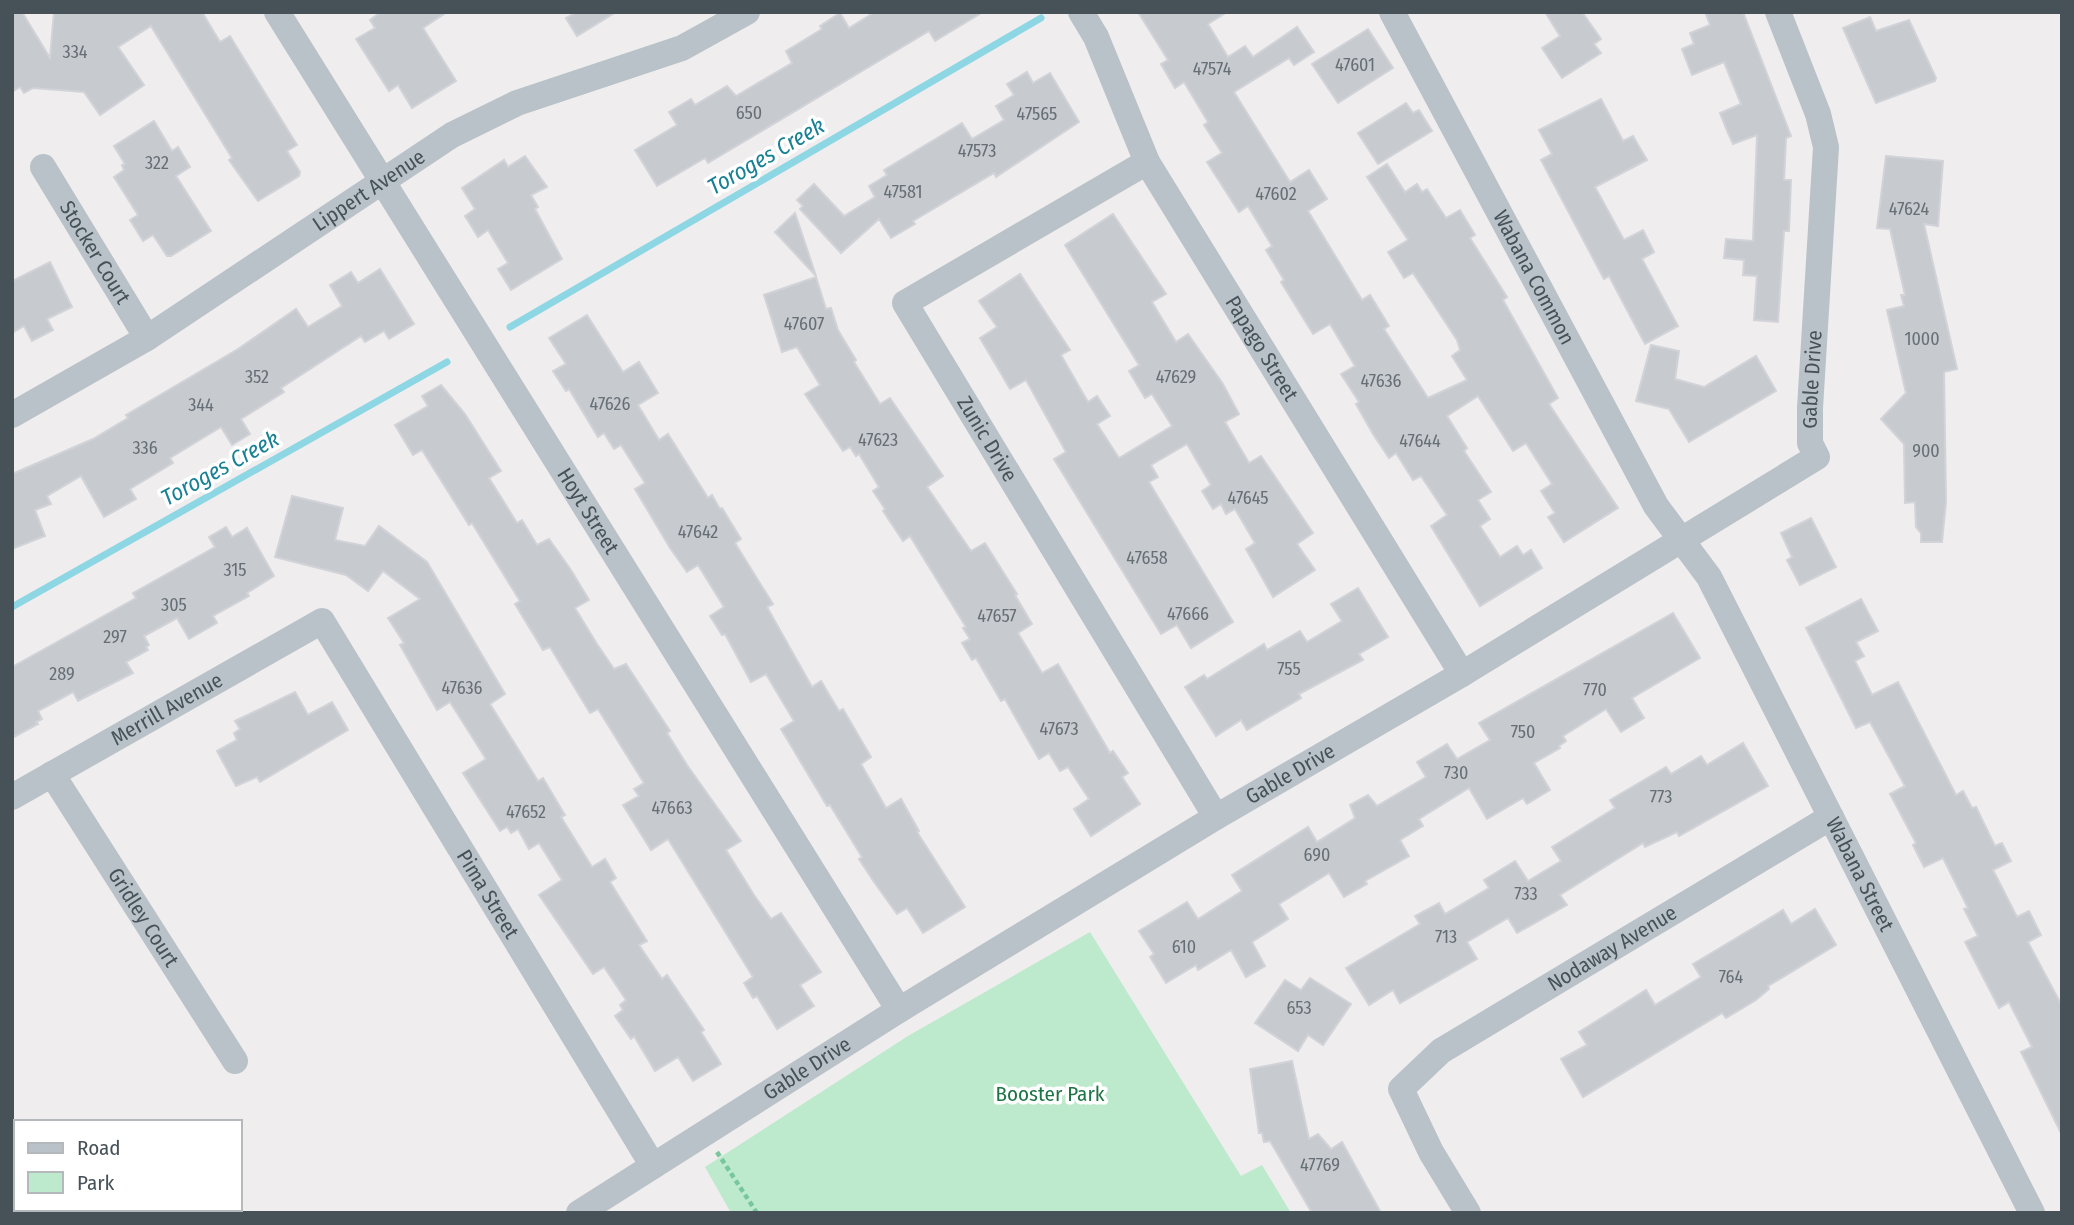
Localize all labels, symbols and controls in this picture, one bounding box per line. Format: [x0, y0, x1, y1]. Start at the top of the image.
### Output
house number: 334 [63, 41, 88, 63]
house number: 47601 [1335, 54, 1375, 76]
house number: 47574 [1193, 58, 1232, 80]
house number: 650 [736, 102, 762, 124]
house number: 47565 [1017, 103, 1057, 125]
water label: Toroges Creek [703, 111, 829, 201]
house number: 47573 [958, 140, 996, 162]
street label: Lippert Avenue [308, 144, 430, 237]
house number: 322 [145, 152, 169, 174]
house number: 47581 [883, 181, 923, 203]
house number: 47602 [1255, 183, 1297, 205]
street label: Stocker Court [54, 196, 136, 309]
house number: 47624 [1889, 198, 1929, 220]
street label: Wabana Common [1487, 206, 1580, 349]
street label: Papago Street [1220, 291, 1304, 406]
house number: 47607 [784, 313, 824, 335]
house number: 1000 [1904, 328, 1940, 350]
street label: Gable Drive [1797, 329, 1828, 429]
house number: 352 [245, 366, 269, 388]
house number: 47629 [1156, 366, 1196, 388]
house number: 47636 [1360, 370, 1402, 392]
street label: Zunic Drive [951, 391, 1023, 486]
house number: 47626 [590, 393, 631, 415]
house number: 344 [188, 394, 214, 416]
water label: Toroges Creek [156, 424, 284, 512]
house number: 47623 [858, 429, 898, 451]
house number: 47644 [1399, 430, 1441, 452]
house number: 336 [132, 437, 158, 459]
house number: 900 [1912, 440, 1940, 462]
street label: Hoyt Street [551, 463, 625, 559]
house number: 47645 [1228, 487, 1268, 509]
house number: 47642 [678, 521, 718, 543]
house number: 47658 [1126, 547, 1168, 569]
house number: 315 [224, 559, 246, 581]
house number: 305 [161, 594, 187, 616]
house number: 47666 [1167, 603, 1209, 625]
house number: 47657 [977, 605, 1017, 627]
house number: 297 [103, 626, 127, 648]
house number: 755 [1277, 658, 1301, 680]
house number: 289 [49, 663, 75, 685]
street label: Merrill Avenue [106, 667, 227, 751]
house number: 47636 [441, 677, 483, 699]
house number: 770 [1583, 679, 1607, 701]
house number: 47673 [1039, 718, 1079, 740]
house number: 750 [1511, 721, 1535, 743]
street label: Gable Drive [1241, 738, 1340, 810]
house number: 730 [1444, 762, 1468, 784]
house number: 773 [1650, 786, 1672, 808]
house number: 47663 [651, 797, 693, 819]
house number: 47652 [506, 801, 546, 823]
street label: Wabana Street [1820, 813, 1900, 936]
house number: 690 [1304, 844, 1330, 866]
street label: Pima Street [451, 845, 525, 943]
street label: Gridley Court [102, 863, 185, 972]
house number: 733 [1514, 883, 1538, 905]
street label: Nodaway Avenue [1543, 900, 1682, 997]
house number: 713 [1435, 926, 1457, 948]
house number: 610 [1172, 936, 1196, 958]
house number: 764 [1719, 966, 1744, 988]
house number: 653 [1286, 997, 1312, 1019]
street label: Gable Drive [758, 1031, 856, 1106]
park label: Booster Park [995, 1081, 1105, 1107]
legend [14, 1120, 242, 1211]
text: Road [77, 1135, 121, 1161]
house number: 47769 [1300, 1154, 1340, 1176]
text: Park [77, 1170, 115, 1196]

